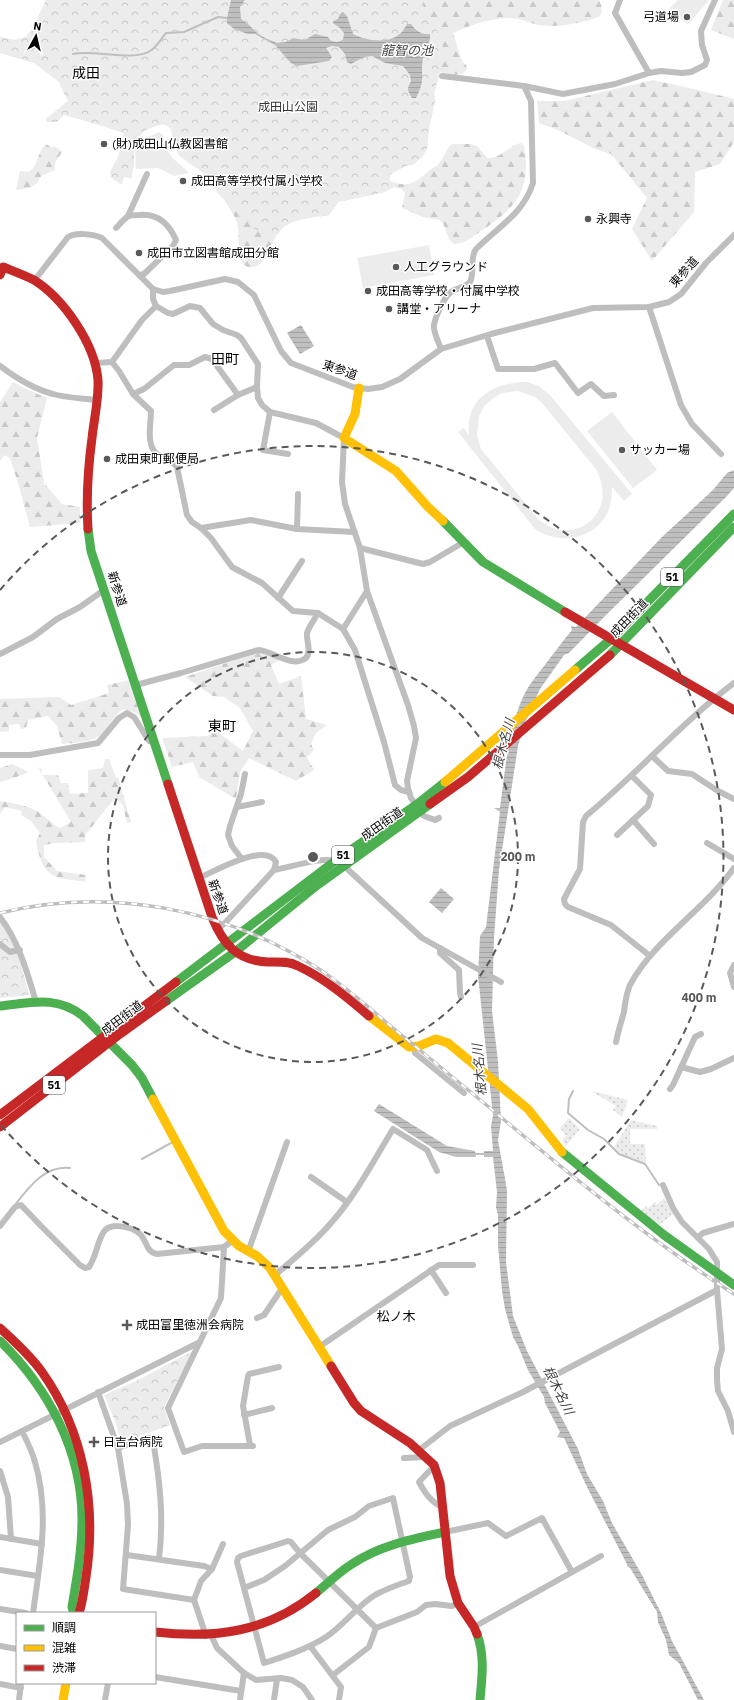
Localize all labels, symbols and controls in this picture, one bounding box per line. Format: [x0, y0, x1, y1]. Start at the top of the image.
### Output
place label: 弓道場 [643, 9, 679, 24]
marker: 弓道場 [682, 12, 692, 22]
north arrow [16, 16, 56, 56]
text: N [32, 19, 42, 34]
water label: 龍智の池 [381, 42, 435, 59]
district label: 成田 [72, 64, 100, 82]
park label: 成田山公園 [258, 99, 318, 114]
place label: (財)成田山仏教図書館 [112, 136, 228, 151]
marker: (財)成田山仏教図書館 [99, 139, 109, 149]
place label: 成田高等学校付属小学校 [191, 173, 323, 188]
marker: 成田高等学校付属小学校 [178, 176, 188, 186]
place label: 永興寺 [596, 211, 632, 226]
marker: 永興寺 [583, 214, 593, 224]
place label: 成田市立図書館成田分館 [147, 245, 279, 260]
marker: 成田市立図書館成田分館 [134, 248, 144, 258]
street label: 東参道 [666, 253, 701, 290]
place label: 人工グラウンド [404, 259, 488, 274]
marker: 人工グラウンド [391, 262, 401, 272]
place label: 成田高等学校・付属中学校 [376, 283, 520, 298]
marker: 成田高等学校・付属中学校 [363, 286, 373, 296]
place label: 講堂・アリーナ [397, 301, 481, 316]
marker: 講堂・アリーナ [384, 304, 394, 314]
district label: 田町 [211, 350, 239, 368]
street label: 東参道 [321, 357, 360, 382]
place label: サッカー場 [630, 442, 690, 457]
marker: サッカー場 [617, 445, 627, 455]
place label: 成田東町郵便局 [115, 451, 199, 466]
marker: 成田東町郵便局 [102, 454, 112, 464]
road number: 51 [661, 568, 683, 586]
street label: 新参道 [105, 569, 130, 608]
street label: 成田街道 [607, 595, 651, 640]
water label: 根木名川 [489, 715, 519, 771]
district label: 東町 [208, 717, 236, 735]
street label: 成田街道 [358, 804, 406, 844]
road number: 51 [332, 846, 354, 864]
text: 200 m [500, 849, 536, 864]
centre of rings [306, 850, 320, 864]
street label: 新参道 [206, 877, 231, 916]
text: 400 m [681, 990, 717, 1005]
street label: 成田街道 [98, 997, 145, 1038]
water label: 根木名川 [469, 1041, 490, 1097]
road number: 51 [43, 1076, 65, 1094]
district label: 松ノ木 [376, 1308, 416, 1325]
place label: 成田富里徳洲会病院 [136, 1317, 244, 1332]
marker: 成田富里徳洲会病院 [121, 1319, 133, 1331]
water label: 根木名川 [540, 1363, 578, 1419]
place label: 日吉台病院 [103, 1434, 163, 1449]
marker: 日吉台病院 [88, 1436, 100, 1448]
legend [16, 1612, 156, 1684]
text: 順調 [52, 1620, 76, 1635]
text: 混雑 [52, 1640, 76, 1655]
text: 渋滞 [52, 1660, 76, 1675]

